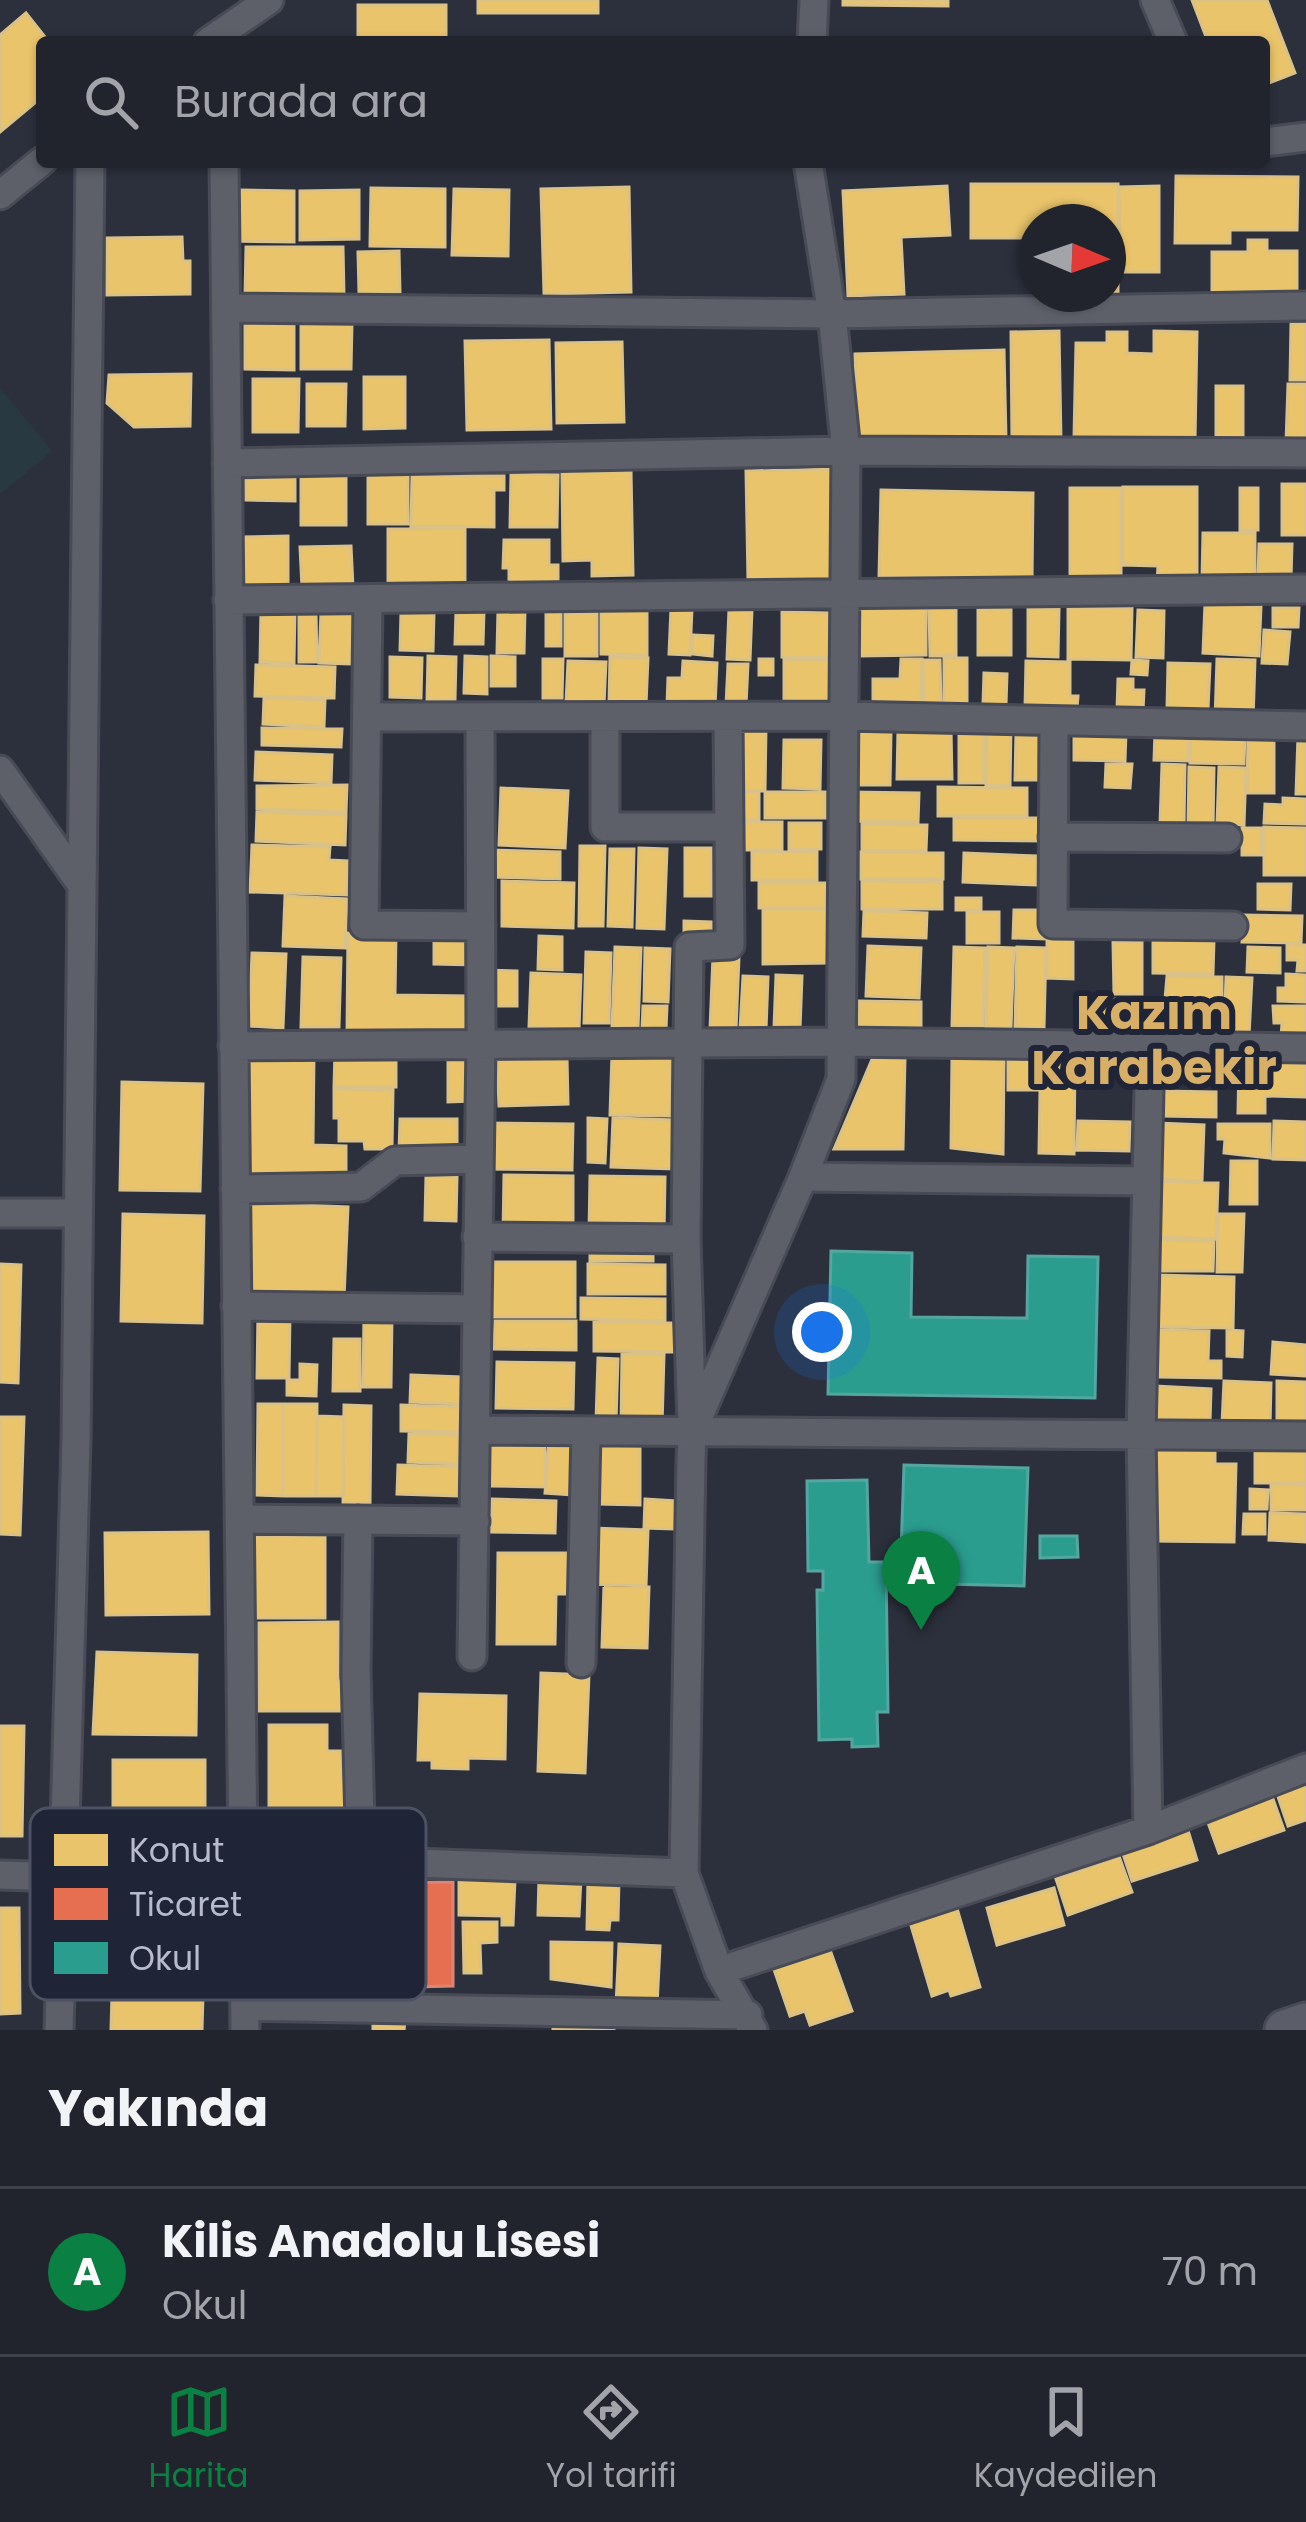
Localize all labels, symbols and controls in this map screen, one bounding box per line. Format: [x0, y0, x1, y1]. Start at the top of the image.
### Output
search box [36, 36, 1270, 168]
icon: search [78, 69, 144, 135]
text: Burada ara [174, 70, 428, 133]
north arrow [1018, 204, 1126, 312]
district label: Kazım Karabekir [1031, 979, 1277, 1101]
your location [792, 1302, 852, 1362]
pin: A [882, 1531, 960, 1630]
legend [30, 1808, 426, 2000]
text: Konut [129, 1827, 224, 1874]
text: Ticaret [129, 1881, 242, 1928]
text: Okul [129, 1935, 201, 1982]
text: Yakında [48, 2072, 268, 2144]
text: Kilis Anadolu Lisesi [162, 2210, 600, 2273]
text: A [73, 2244, 101, 2299]
text: 70 m [1162, 2244, 1258, 2299]
text: Okul [162, 2278, 247, 2333]
tab: Harita [149, 2379, 248, 2501]
tab: Yol tarifi [546, 2379, 677, 2501]
tab: Kaydedilen [974, 2379, 1157, 2501]

